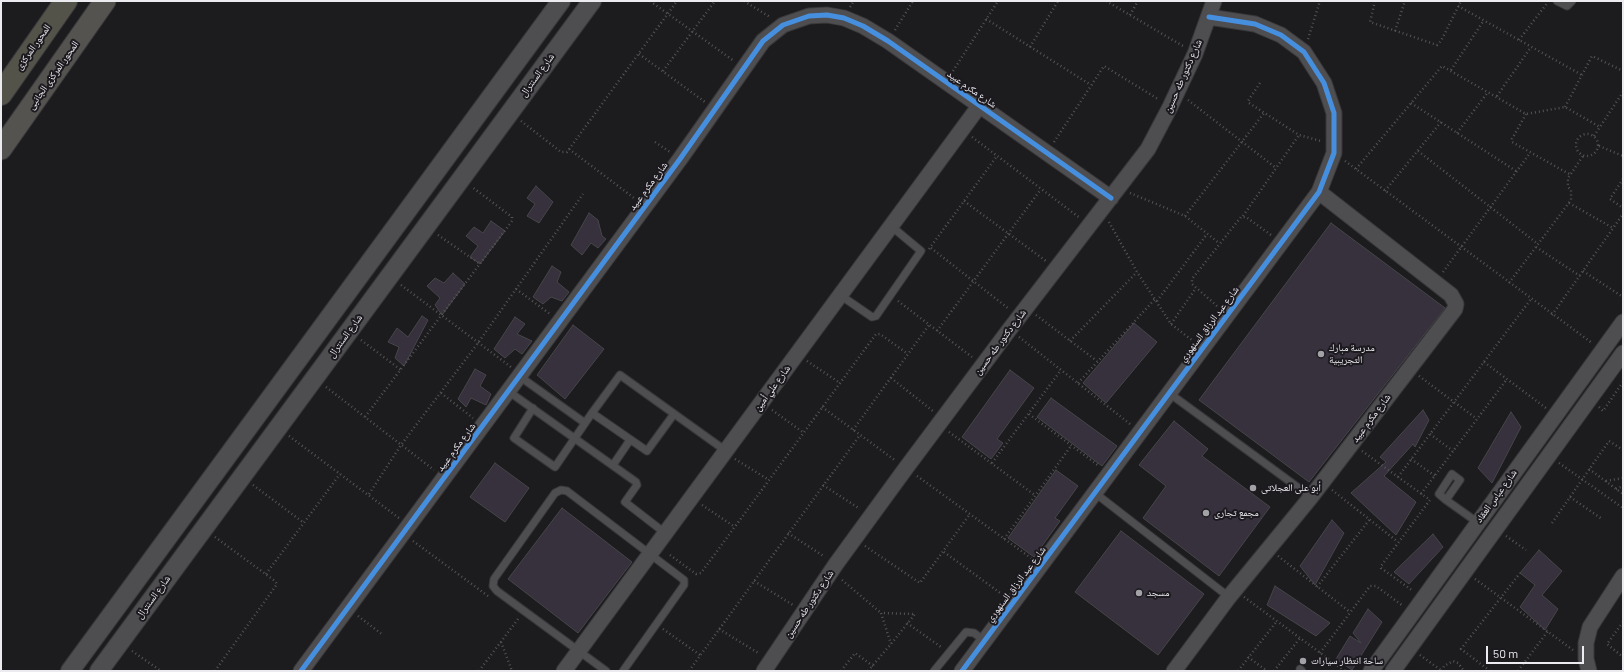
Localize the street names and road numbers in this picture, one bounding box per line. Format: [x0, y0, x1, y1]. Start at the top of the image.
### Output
street label: المحور المركزى [13, 22, 53, 72]
street label: شارع دكتور طه حسين [1161, 37, 1205, 115]
street label: المحور المركزى الجانبى [25, 38, 81, 112]
street label: شارع السنترال [517, 51, 557, 99]
street label: شارع مكرم عبيد [945, 68, 999, 110]
street label: شارع مكرم عبيد [626, 159, 670, 213]
street label: شارع عبد الرزاق السنهوري [1177, 284, 1241, 364]
street label: شارع دكتور طه حسين [971, 307, 1029, 377]
street label: شارع السنترال [325, 312, 365, 360]
street label: شارع علي أمين [751, 363, 793, 413]
street label: شارع مكرم عبيد [1349, 391, 1393, 445]
street label: شارع مكرم عبيد [434, 420, 478, 474]
street label: شارع عباس العقاد [1473, 467, 1519, 525]
street label: شارع عبد الرزاق السنهوري [984, 544, 1048, 624]
street label: شارع دكتور طه حسين [782, 568, 836, 640]
street label: شارع السنترال [133, 573, 173, 621]

